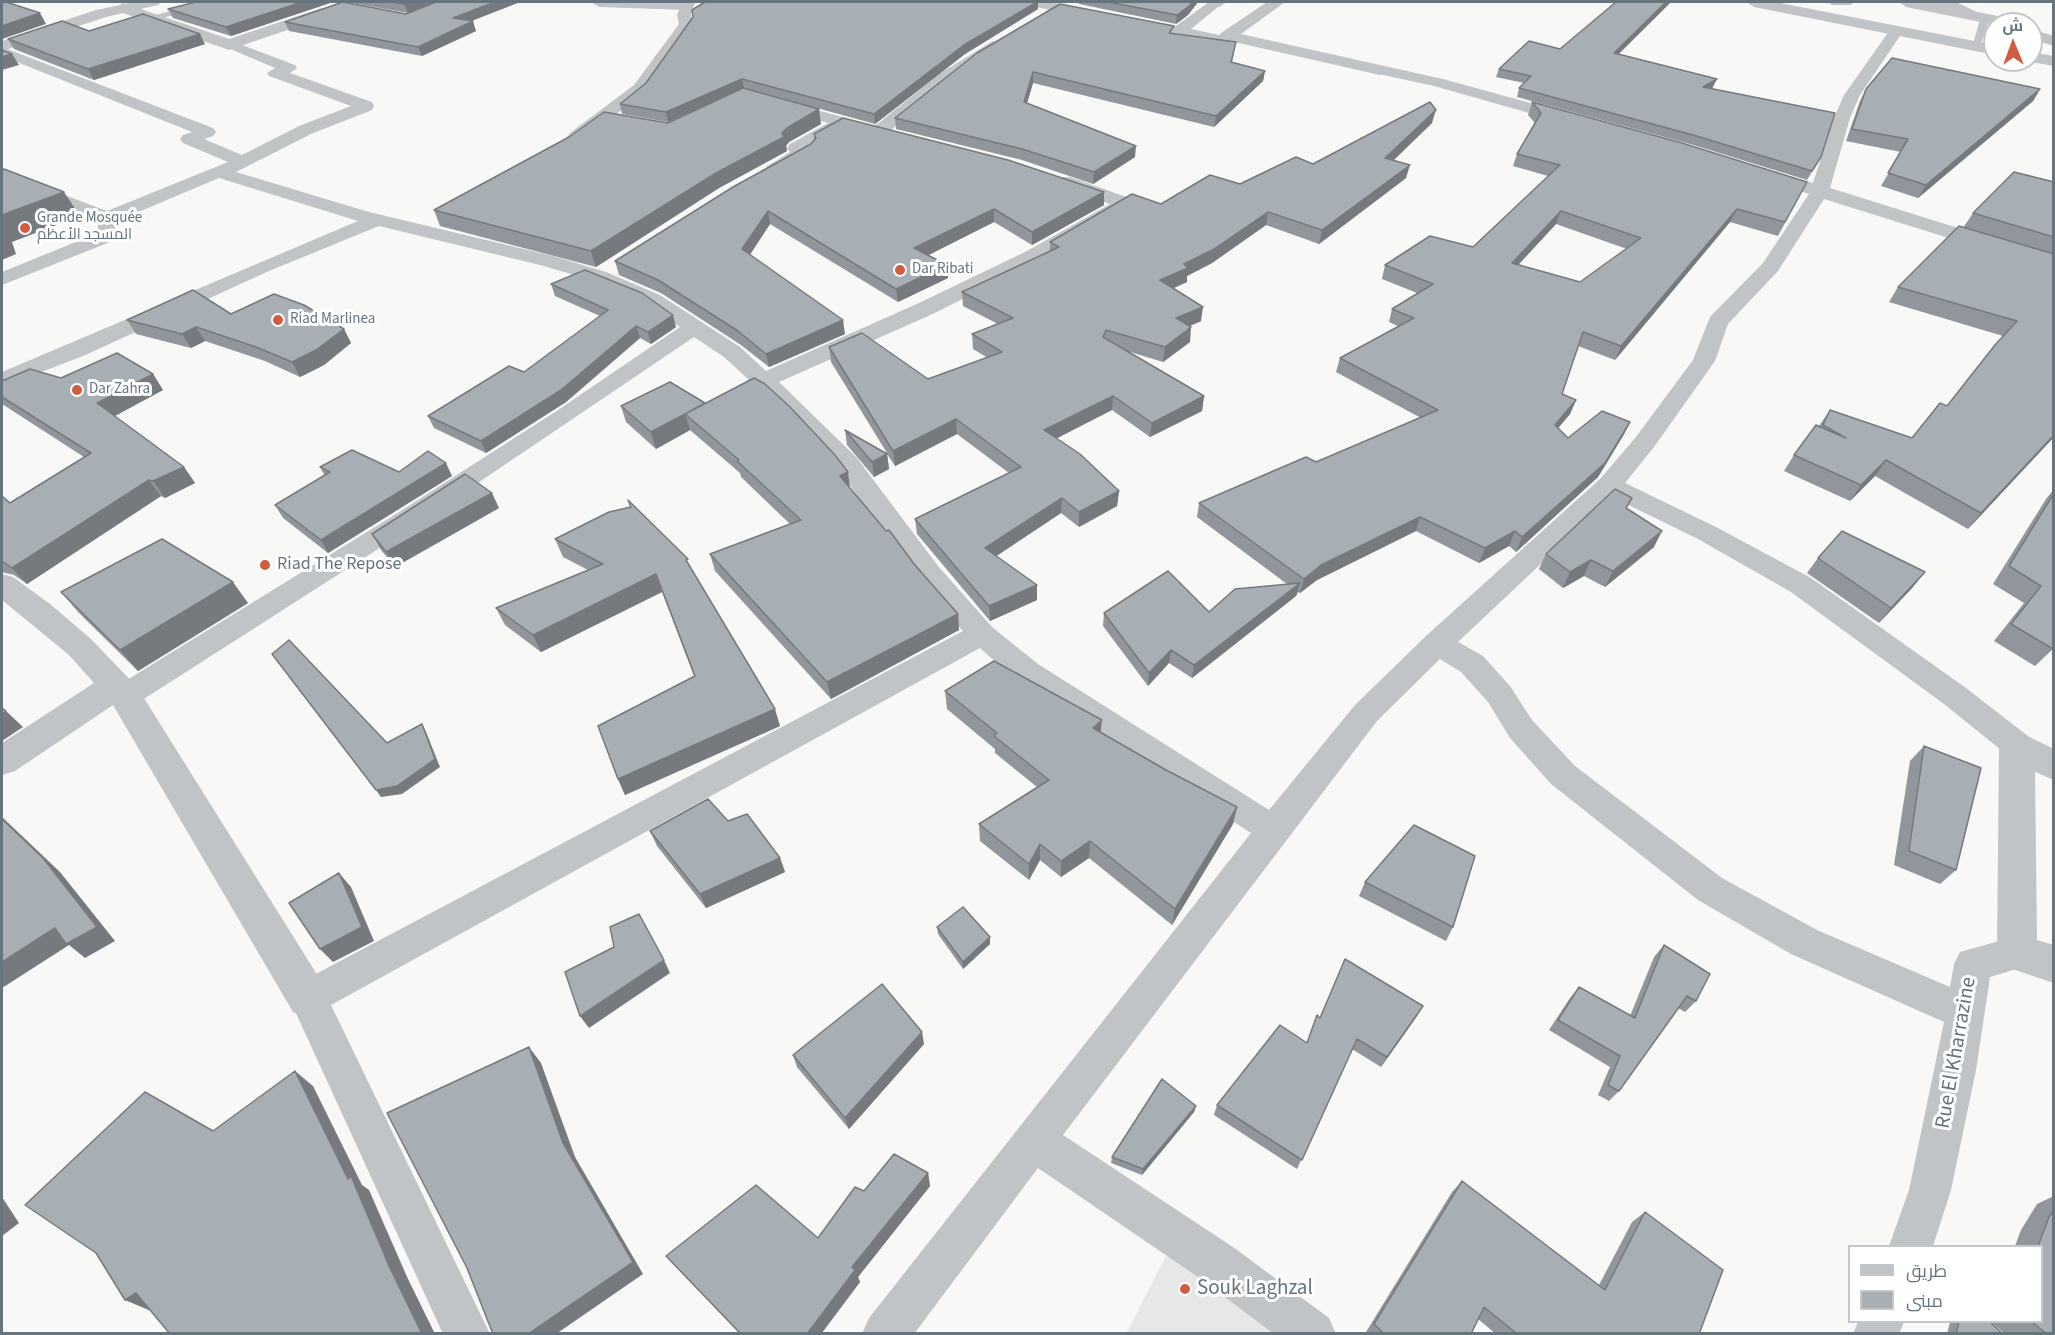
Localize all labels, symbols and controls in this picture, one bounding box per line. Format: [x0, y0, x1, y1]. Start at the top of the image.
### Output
north arrow [1983, 12, 2043, 72]
text: ش [2002, 15, 2023, 37]
place label: Grande Mosquée المسجد الأعظم [37, 210, 142, 245]
marker: Grande Mosquée المسجد الأعظم [18, 221, 32, 235]
place label: Dar Ribati [912, 261, 973, 279]
marker: Dar Ribati [893, 263, 907, 277]
place label: Riad Marlinea [290, 311, 375, 329]
marker: Riad Marlinea [271, 313, 285, 327]
place label: Dar Zahra [89, 381, 150, 399]
marker: Dar Zahra [70, 383, 84, 397]
place label: Riad The Repose [277, 554, 401, 576]
marker: Riad The Repose [258, 558, 272, 572]
street label: Rue El Kharrazine [1931, 975, 1983, 1131]
legend [1848, 1245, 2043, 1323]
text: طريق [1906, 1259, 1947, 1284]
place label: Souk Laghzal [1197, 1276, 1313, 1302]
marker: Souk Laghzal [1178, 1282, 1192, 1296]
text: مبنى [1906, 1289, 1943, 1314]

